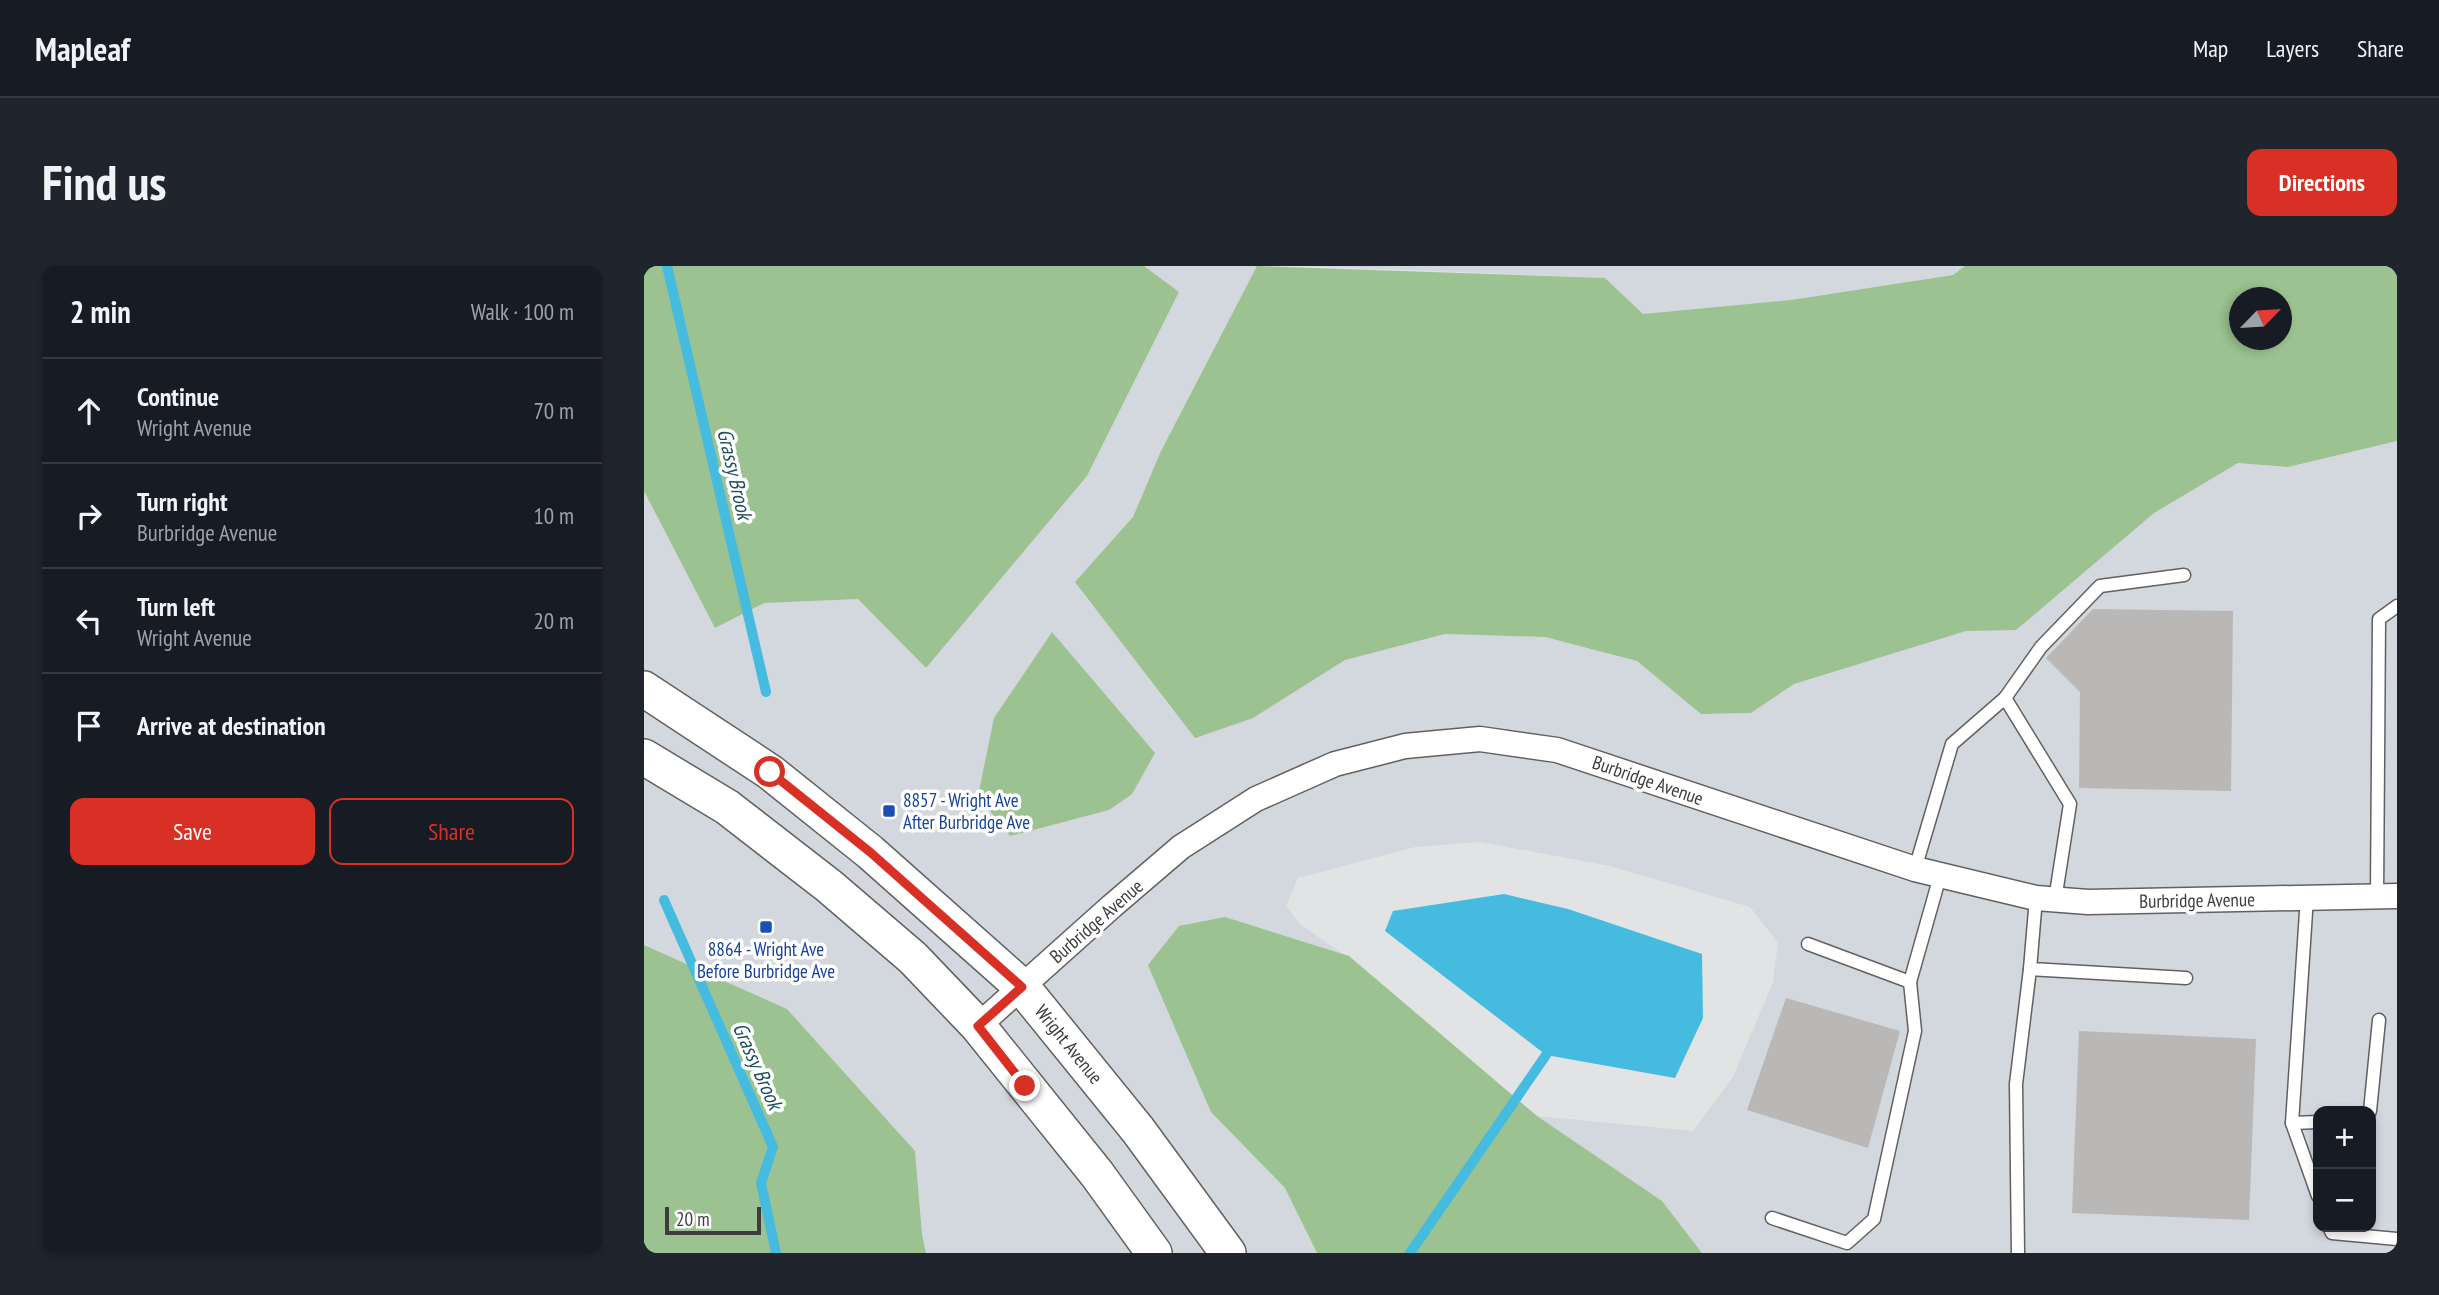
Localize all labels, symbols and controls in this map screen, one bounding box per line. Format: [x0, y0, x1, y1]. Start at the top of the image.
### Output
text: Mapleaf [35, 27, 130, 70]
text: Map [2193, 33, 2228, 64]
text: Layers [2266, 33, 2319, 64]
text: Share [2357, 33, 2404, 64]
button: Directions [2247, 149, 2397, 216]
text: Find us [42, 150, 166, 214]
north arrow [2229, 287, 2292, 350]
text: 2 min [70, 292, 131, 331]
text: Walk · 100 m [471, 297, 574, 326]
text: Continue [137, 380, 219, 413]
icon: ahead [70, 392, 108, 430]
text: 70 m [533, 396, 574, 425]
text: Wright Avenue [137, 413, 252, 442]
water label: Grassy Brook [711, 426, 759, 525]
text: Turn right [137, 485, 228, 518]
icon: right [70, 497, 108, 535]
text: 10 m [533, 501, 574, 530]
text: Burbridge Avenue [137, 518, 277, 547]
text: Turn left [137, 590, 215, 623]
icon: left [70, 602, 108, 640]
text: 20 m [533, 606, 574, 635]
text: Wright Avenue [137, 623, 252, 652]
icon: arrive [70, 707, 108, 745]
text: Arrive at destination [137, 709, 326, 742]
street label: Burbridge Avenue [1589, 750, 1707, 810]
route start [754, 756, 785, 787]
place label: 8857 - Wright Ave After Burbridge Ave [903, 788, 1030, 834]
button: Save [70, 798, 315, 865]
button: Share [329, 798, 574, 865]
marker: 8857 - Wright Ave After Burbridge Ave [881, 803, 897, 819]
street label: Burbridge Avenue [1044, 874, 1148, 968]
street label: Burbridge Avenue [2139, 887, 2255, 913]
marker: 8864 - Wright Ave Before Burbridge Ave [758, 919, 774, 935]
place label: 8864 - Wright Ave Before Burbridge Ave [697, 937, 835, 983]
street label: Wright Avenue [1030, 1000, 1108, 1089]
water label: Grassy Brook [727, 1018, 790, 1116]
route end [1009, 1070, 1040, 1101]
map controls [2313, 1106, 2376, 1232]
button: + [2313, 1106, 2376, 1169]
button: − [2313, 1169, 2376, 1232]
scale bar [665, 1204, 761, 1236]
text: 20 m [676, 1207, 710, 1231]

